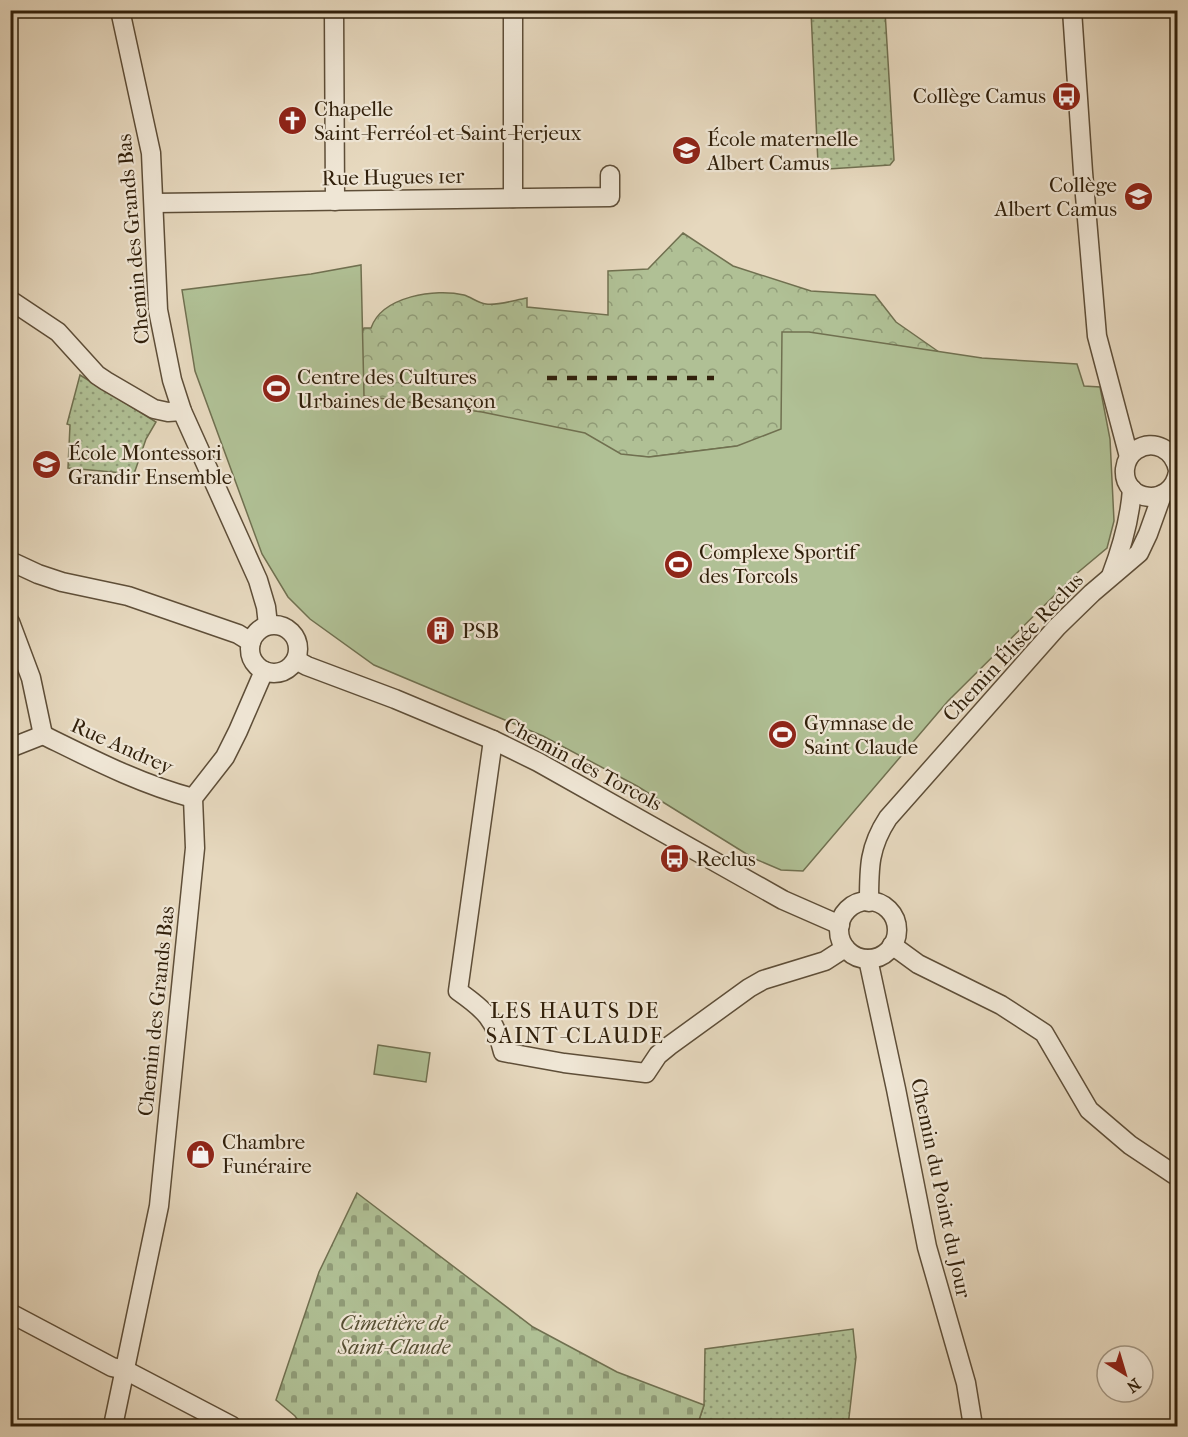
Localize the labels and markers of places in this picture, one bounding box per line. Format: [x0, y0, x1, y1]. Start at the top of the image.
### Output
bus stop icon: Collège Camus [1051, 80, 1083, 112]
place label: Collège Camus [913, 84, 1046, 108]
place label: Chapelle Saint-Ferréol-et-Saint-Ferjeux [314, 97, 582, 145]
church icon: Chapelle Saint-Ferréol-et-Saint-Ferjeux [277, 105, 309, 137]
place label: École maternelle Albert Camus [706, 127, 858, 175]
school or university icon: École maternelle Albert Camus [670, 135, 702, 167]
place label: Collège Albert Camus [994, 173, 1117, 221]
school or university icon: Collège Albert Camus [1122, 181, 1154, 213]
place label: Centre des Cultures Urbaines de Besançon [297, 365, 496, 413]
sports icon: Centre des Cultures Urbaines de Besançon [260, 373, 292, 405]
place label: École Montessori Grandir Ensemble [68, 441, 232, 489]
school or university icon: École Montessori Grandir Ensemble [31, 449, 63, 481]
place label: Complexe Sportif des Torcols [699, 540, 860, 588]
sports icon: Complexe Sportif des Torcols [662, 548, 694, 580]
building icon: PSB [425, 615, 457, 647]
place label: PSB [462, 619, 499, 643]
place label: Gymnase de Saint Claude [804, 711, 918, 759]
sports icon: Gymnase de Saint Claude [767, 719, 799, 751]
bus stop icon: Reclus [659, 843, 691, 875]
place label: Reclus [696, 847, 756, 871]
place label: Chambre Funéraire [222, 1130, 312, 1178]
shop icon: Chambre Funéraire [185, 1138, 217, 1170]

